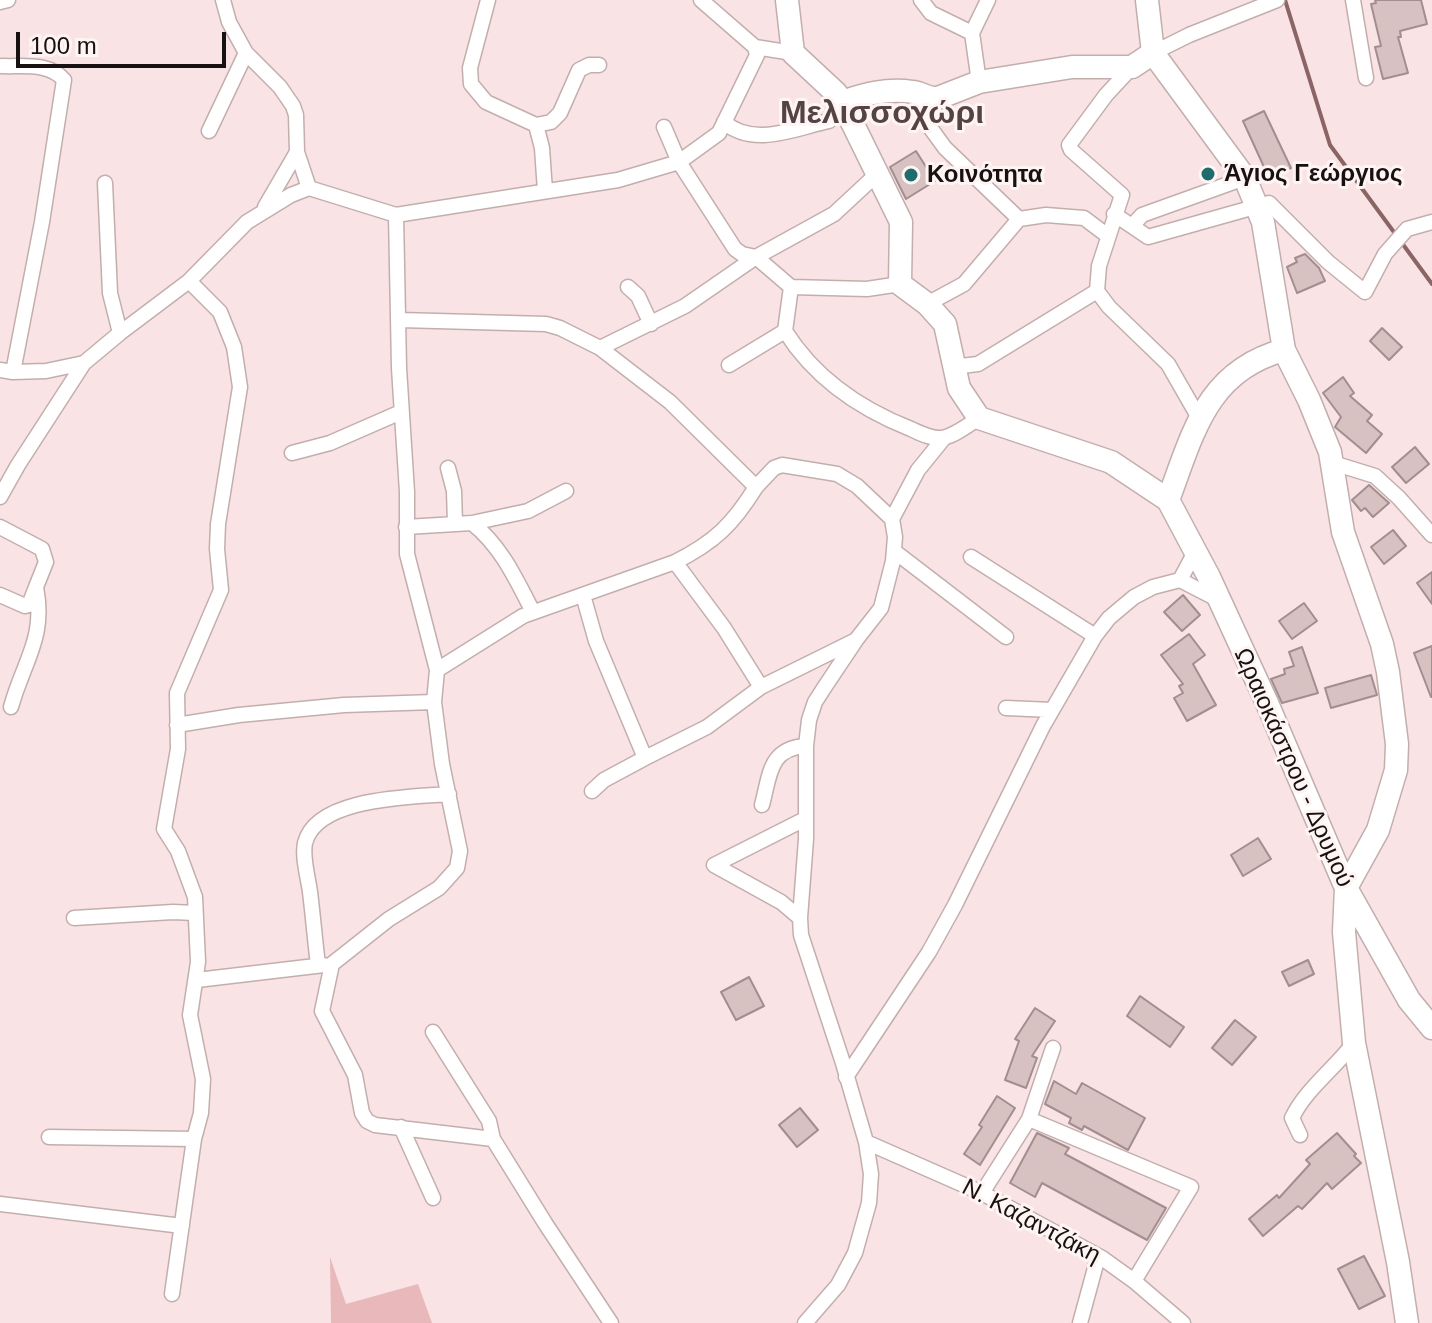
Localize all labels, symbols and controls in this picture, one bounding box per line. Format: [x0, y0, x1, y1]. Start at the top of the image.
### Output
scale bar [20, 16, 230, 66]
text: 100 m [30, 32, 97, 59]
district label: Μελισσοχώρι [780, 95, 984, 133]
place label: Άγιος Γεώργιος [1224, 160, 1402, 188]
place label: Κοινότητα [927, 161, 1043, 189]
marker: Άγιος Γεώργιος [1199, 165, 1217, 183]
marker: Κοινότητα [902, 166, 920, 184]
street label: Ωραιοκάστρου - Δρυμού [1227, 644, 1359, 892]
street label: Ν. Καζαντζάκη [957, 1174, 1105, 1270]

